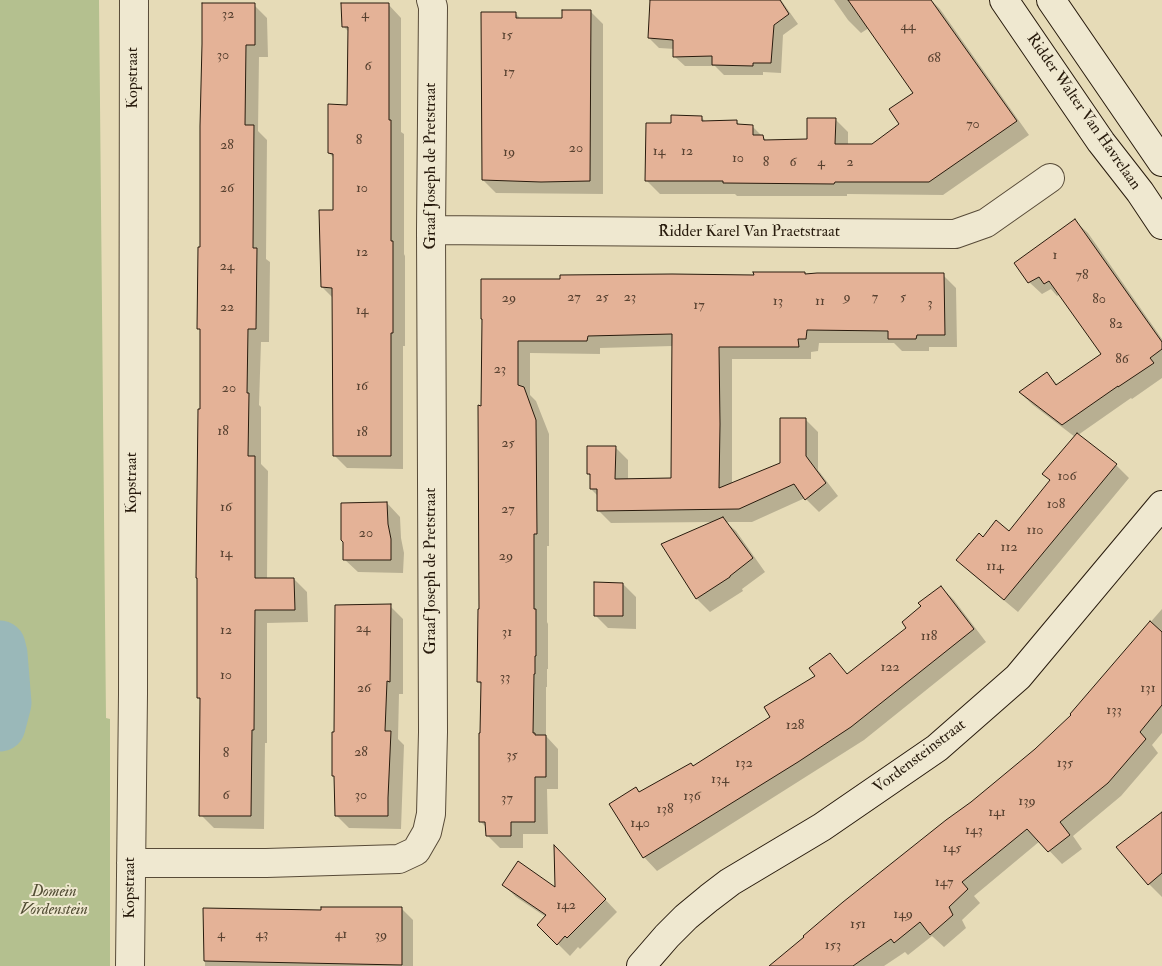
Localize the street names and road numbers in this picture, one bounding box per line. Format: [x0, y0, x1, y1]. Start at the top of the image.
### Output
street label: Ridder Walter Van Havrelaan [1022, 30, 1144, 194]
street label: Kopstraat [124, 47, 144, 109]
street label: Graaf Joseph de Pretstraat [422, 83, 442, 249]
street label: Ridder Karel Van Praetstraat [658, 223, 840, 243]
street label: Kopstraat [123, 452, 143, 514]
street label: Graaf Joseph de Pretstraat [422, 488, 442, 654]
street label: Vordensteinstraat [870, 716, 970, 798]
street label: Kopstraat [121, 857, 141, 919]

